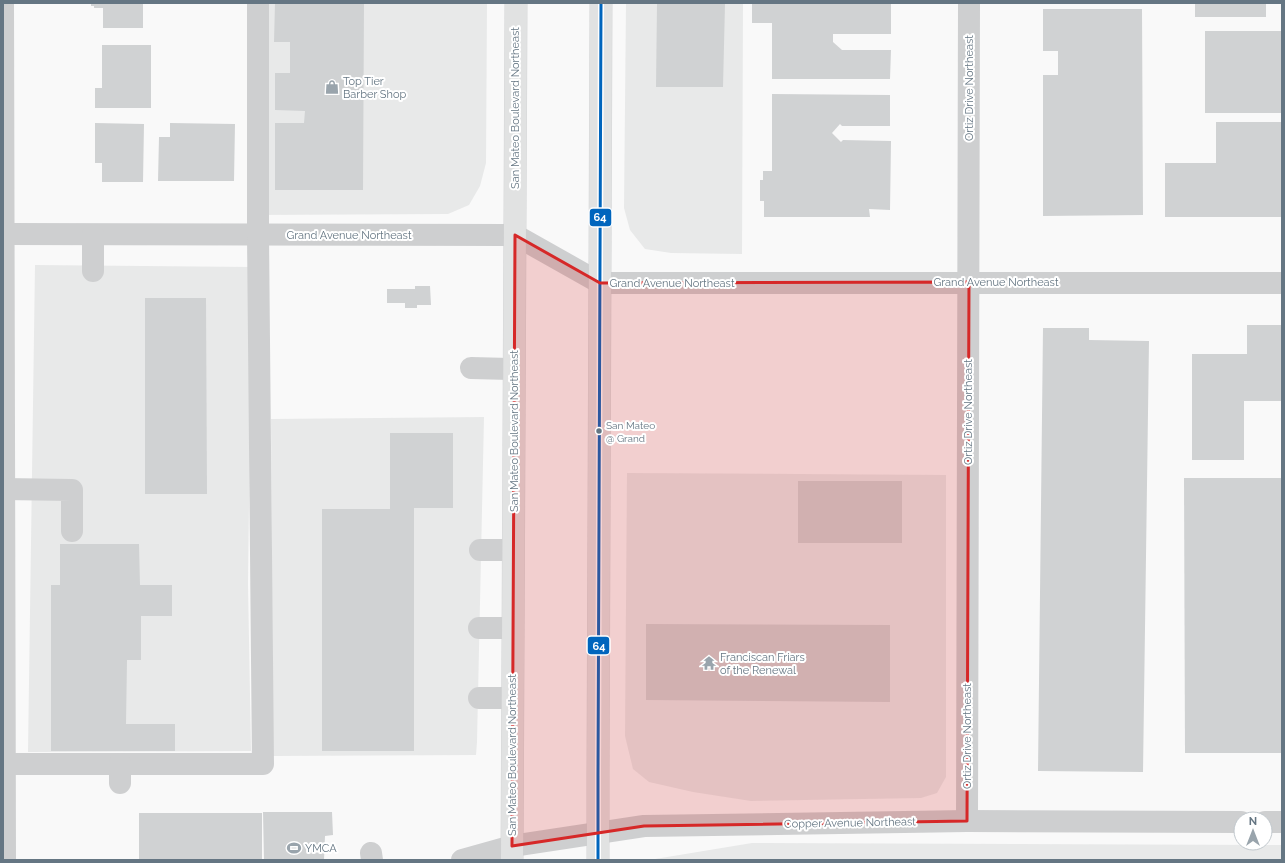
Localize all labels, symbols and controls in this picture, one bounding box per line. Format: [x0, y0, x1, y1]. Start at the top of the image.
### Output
street label: San Mateo Boulevard Northeast [509, 27, 522, 189]
street label: Ortiz Drive Northeast [963, 35, 976, 141]
place label: Top Tier Barber Shop [343, 75, 406, 101]
shop icon: Top Tier Barber Shop [324, 79, 340, 95]
line badge: 64 [589, 208, 612, 227]
text: 64 [594, 211, 606, 224]
street label: Grand Avenue Northeast [286, 229, 412, 242]
street label: Grand Avenue Northeast [933, 276, 1059, 289]
street label: Grand Avenue Northeast [609, 277, 735, 290]
street label: San Mateo Boulevard Northeast [508, 350, 521, 512]
street label: Ortiz Drive Northeast [962, 359, 975, 465]
place label: San Mateo @ Grand [606, 420, 655, 444]
marker: San Mateo @ Grand [594, 426, 604, 436]
line badge: 64 [587, 636, 610, 655]
text: 64 [593, 640, 605, 653]
place label: Franciscan Friars of the Renewal [720, 651, 805, 677]
temple icon: Franciscan Friars of the Renewal [701, 655, 717, 671]
street label: San Mateo Boulevard Northeast [506, 674, 519, 836]
street label: Ortiz Drive Northeast [961, 683, 974, 789]
north arrow [1233, 811, 1273, 851]
street label: Copper Avenue Northeast [784, 815, 916, 831]
text: N [1249, 815, 1257, 828]
sports icon: YMCA [286, 840, 302, 856]
place label: YMCA [305, 842, 337, 855]

